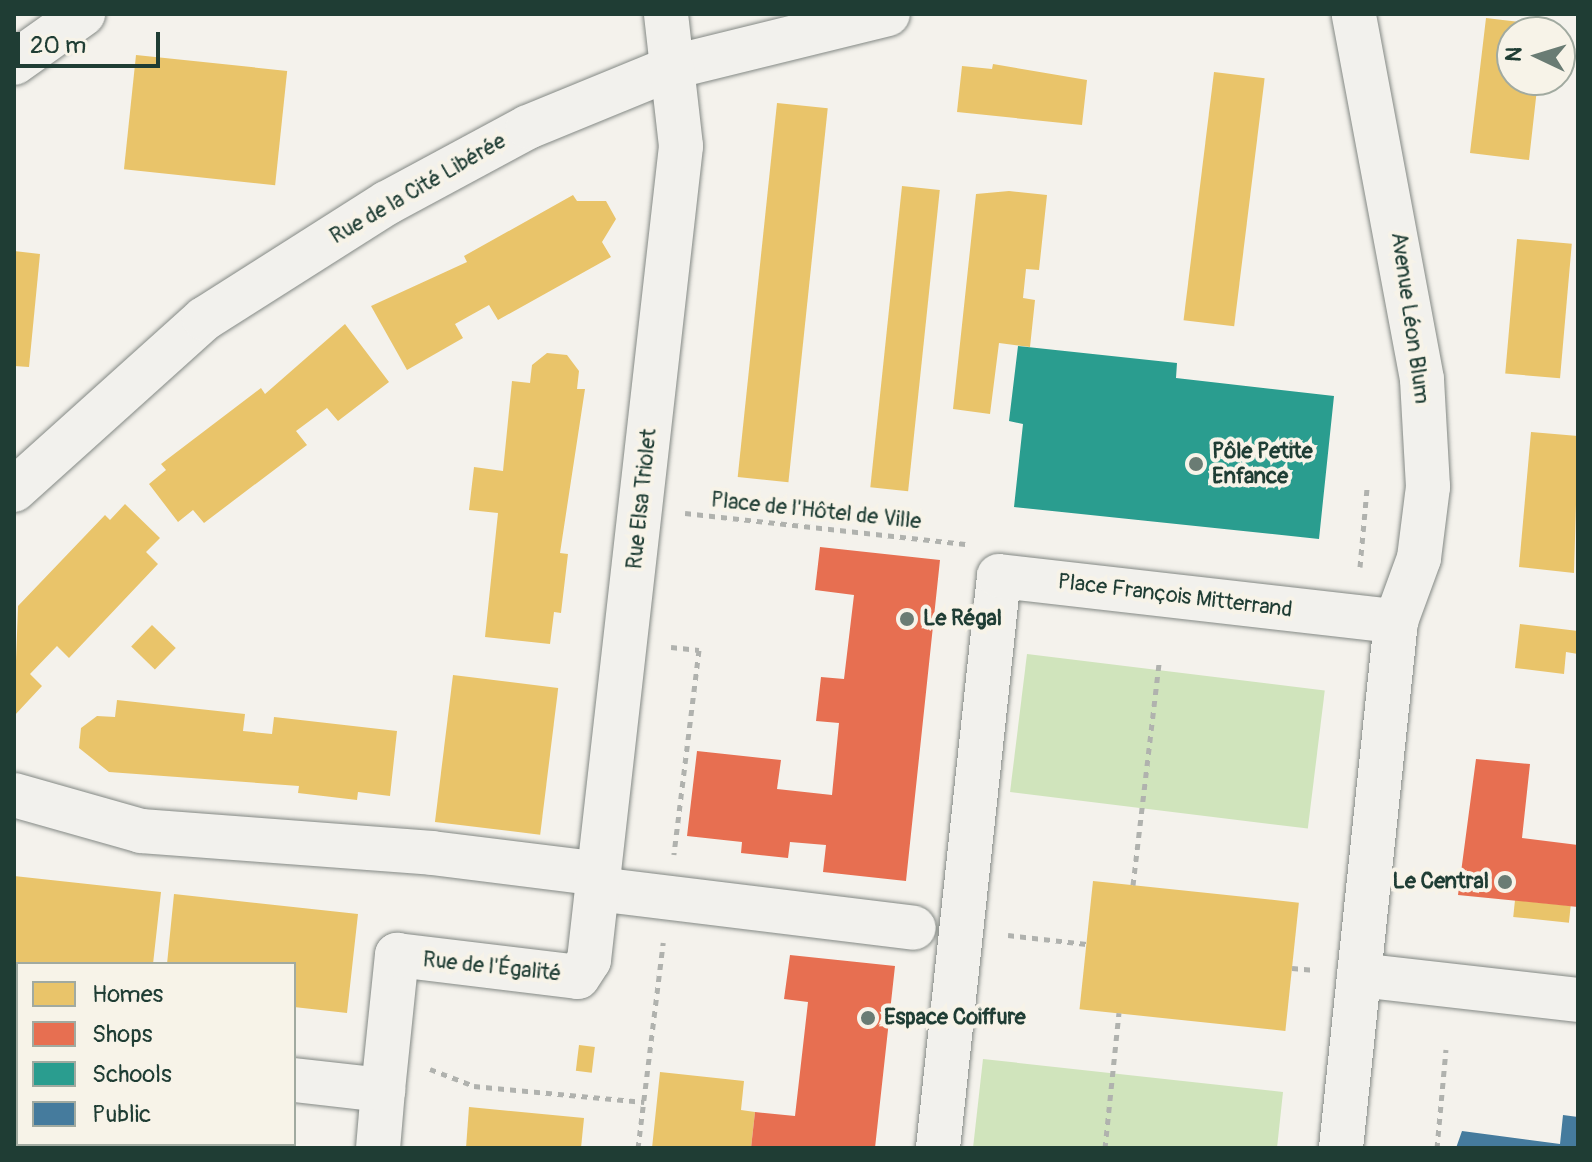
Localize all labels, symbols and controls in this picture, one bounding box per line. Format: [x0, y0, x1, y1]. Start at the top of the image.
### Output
scale bar [20, 16, 164, 66]
north arrow [1496, 16, 1576, 96]
text: 20 m [30, 31, 86, 60]
text: N [1500, 46, 1529, 63]
street label: Rue de la Cité Libérée [326, 128, 510, 250]
street label: Avenue Léon Blum [1385, 231, 1435, 405]
street label: Rue Elsa Triolet [622, 427, 662, 571]
place label: Pôle Petite Enfance [1212, 438, 1313, 490]
marker: Pôle Petite Enfance [1187, 455, 1205, 473]
street label: Place de l'Hôtel de Ville [710, 487, 922, 535]
street label: Place François Mitterrand [1056, 569, 1294, 623]
place label: Le Régal [923, 606, 1002, 632]
marker: Le Régal [898, 610, 916, 628]
place label: Le Central [1393, 869, 1489, 895]
marker: Le Central [1496, 873, 1514, 891]
street label: Rue de l'Égalité [422, 947, 562, 987]
legend [16, 962, 296, 1146]
text: Homes [92, 980, 163, 1009]
place label: Espace Coiffure [884, 1005, 1026, 1031]
marker: Espace Coiffure [859, 1009, 877, 1027]
text: Shops [92, 1020, 152, 1049]
text: Schools [92, 1060, 172, 1089]
text: Public [92, 1100, 151, 1129]

